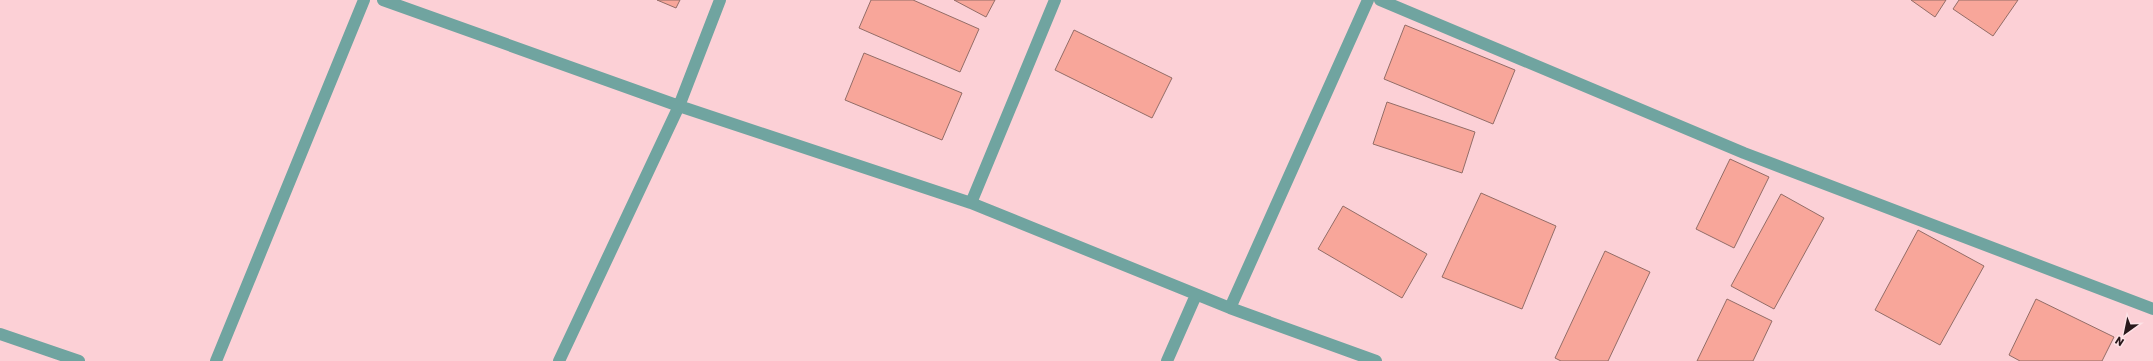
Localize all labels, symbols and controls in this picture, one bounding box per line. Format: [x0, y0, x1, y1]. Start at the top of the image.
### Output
north arrow [2105, 313, 2145, 353]
text: N [2113, 333, 2127, 349]

